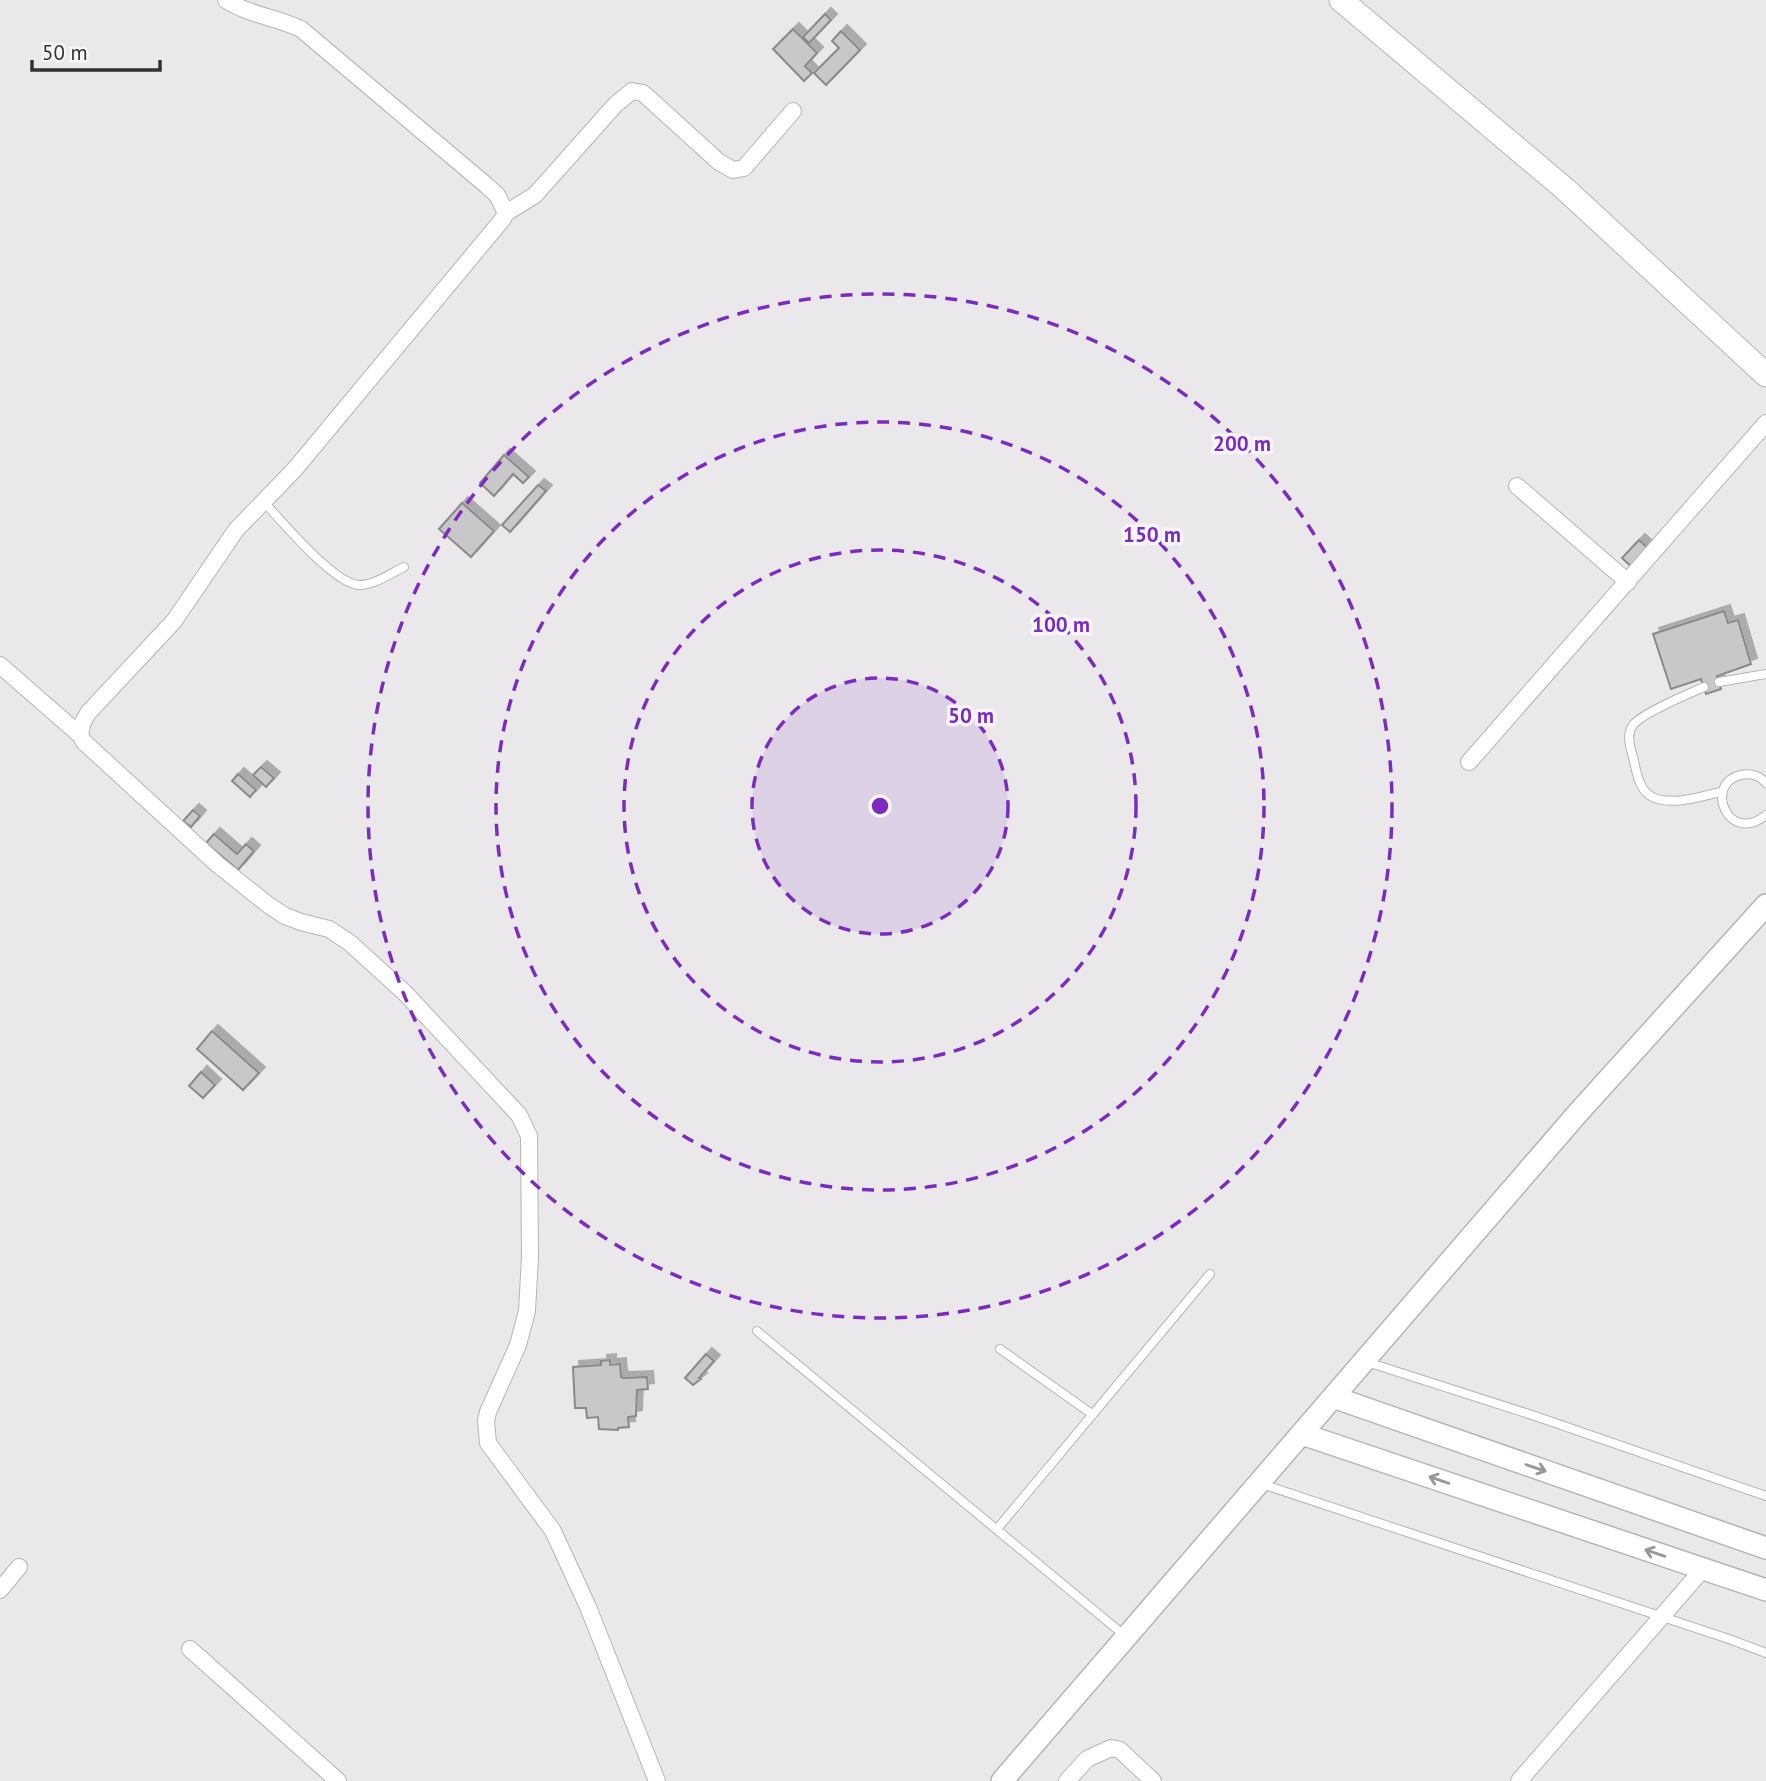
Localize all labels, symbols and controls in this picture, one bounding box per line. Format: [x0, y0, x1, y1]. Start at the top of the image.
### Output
scale bar [32, 28, 159, 72]
text: 50 m [42, 39, 88, 66]
text: 200 m [1213, 430, 1271, 457]
text: 150 m [1123, 521, 1181, 548]
text: 100 m [1032, 611, 1090, 638]
text: 50 m [948, 702, 994, 729]
centre of rings [868, 794, 892, 818]
one-way arrow [1525, 1463, 1547, 1475]
one-way arrow [1429, 1473, 1451, 1485]
one-way arrow [1644, 1546, 1666, 1559]

